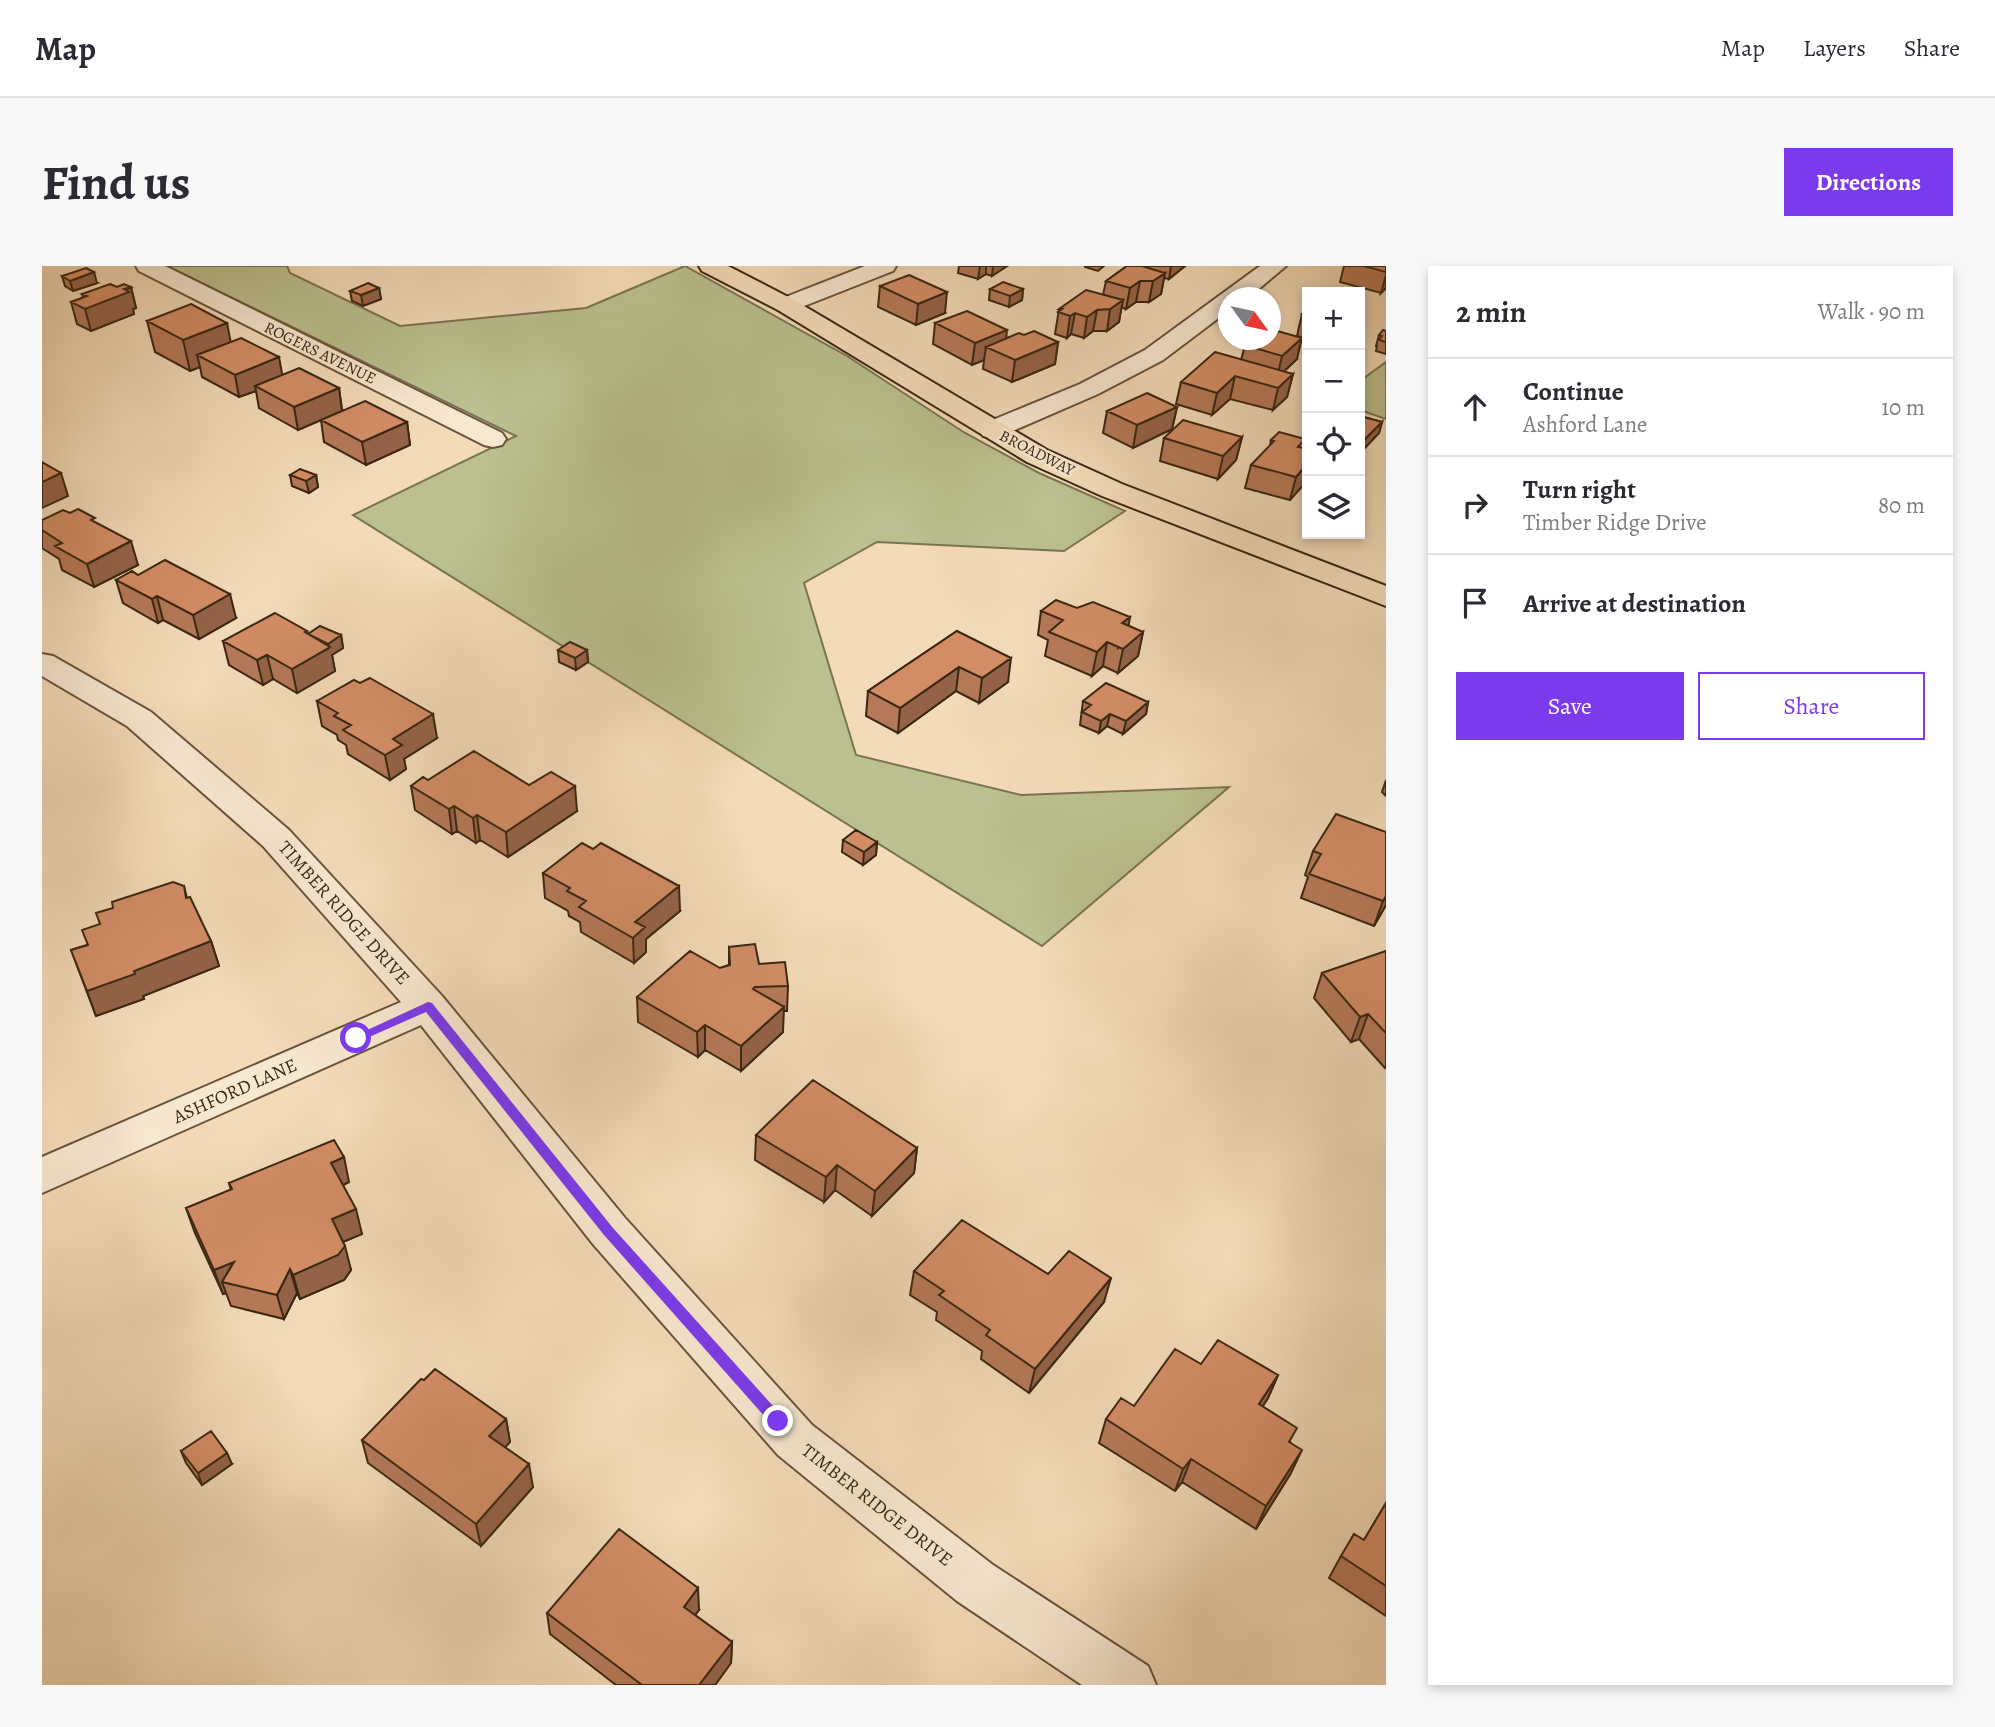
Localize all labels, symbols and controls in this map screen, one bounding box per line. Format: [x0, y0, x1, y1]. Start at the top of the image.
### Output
text: Map [35, 26, 96, 71]
text: Map [1721, 32, 1765, 64]
text: Layers [1803, 32, 1866, 64]
text: Share [1904, 32, 1960, 64]
button: Directions [1784, 148, 1953, 216]
text: Find us [42, 149, 190, 216]
north arrow [1218, 287, 1281, 350]
map controls [1302, 287, 1365, 539]
button: + [1302, 287, 1365, 350]
text: 2 min [1456, 292, 1526, 332]
text: Walk · 90 m [1818, 296, 1925, 327]
street label: ROGERS AVENUE [260, 316, 380, 390]
button: − [1302, 350, 1365, 413]
text: Continue [1523, 374, 1624, 409]
icon: ahead [1456, 388, 1494, 426]
text: 10 m [1881, 392, 1925, 423]
text: Ashford Lane [1523, 409, 1647, 440]
button: locate [1302, 413, 1365, 476]
street label: BROADWAY [996, 425, 1079, 482]
text: Turn right [1523, 472, 1636, 507]
button: layers [1302, 476, 1365, 539]
icon: right [1456, 486, 1494, 524]
text: 80 m [1878, 490, 1925, 521]
text: Timber Ridge Drive [1523, 507, 1707, 538]
icon: arrive [1456, 584, 1494, 622]
text: Arrive at destination [1523, 586, 1746, 621]
button: Save [1456, 672, 1684, 740]
button: Share [1698, 672, 1925, 740]
street label: TIMBER RIDGE DRIVE [272, 835, 416, 991]
route start [340, 1022, 371, 1053]
street label: ASHFORD LANE [168, 1052, 301, 1130]
route end [762, 1405, 793, 1436]
street label: TIMBER RIDGE DRIVE [796, 1438, 958, 1572]

